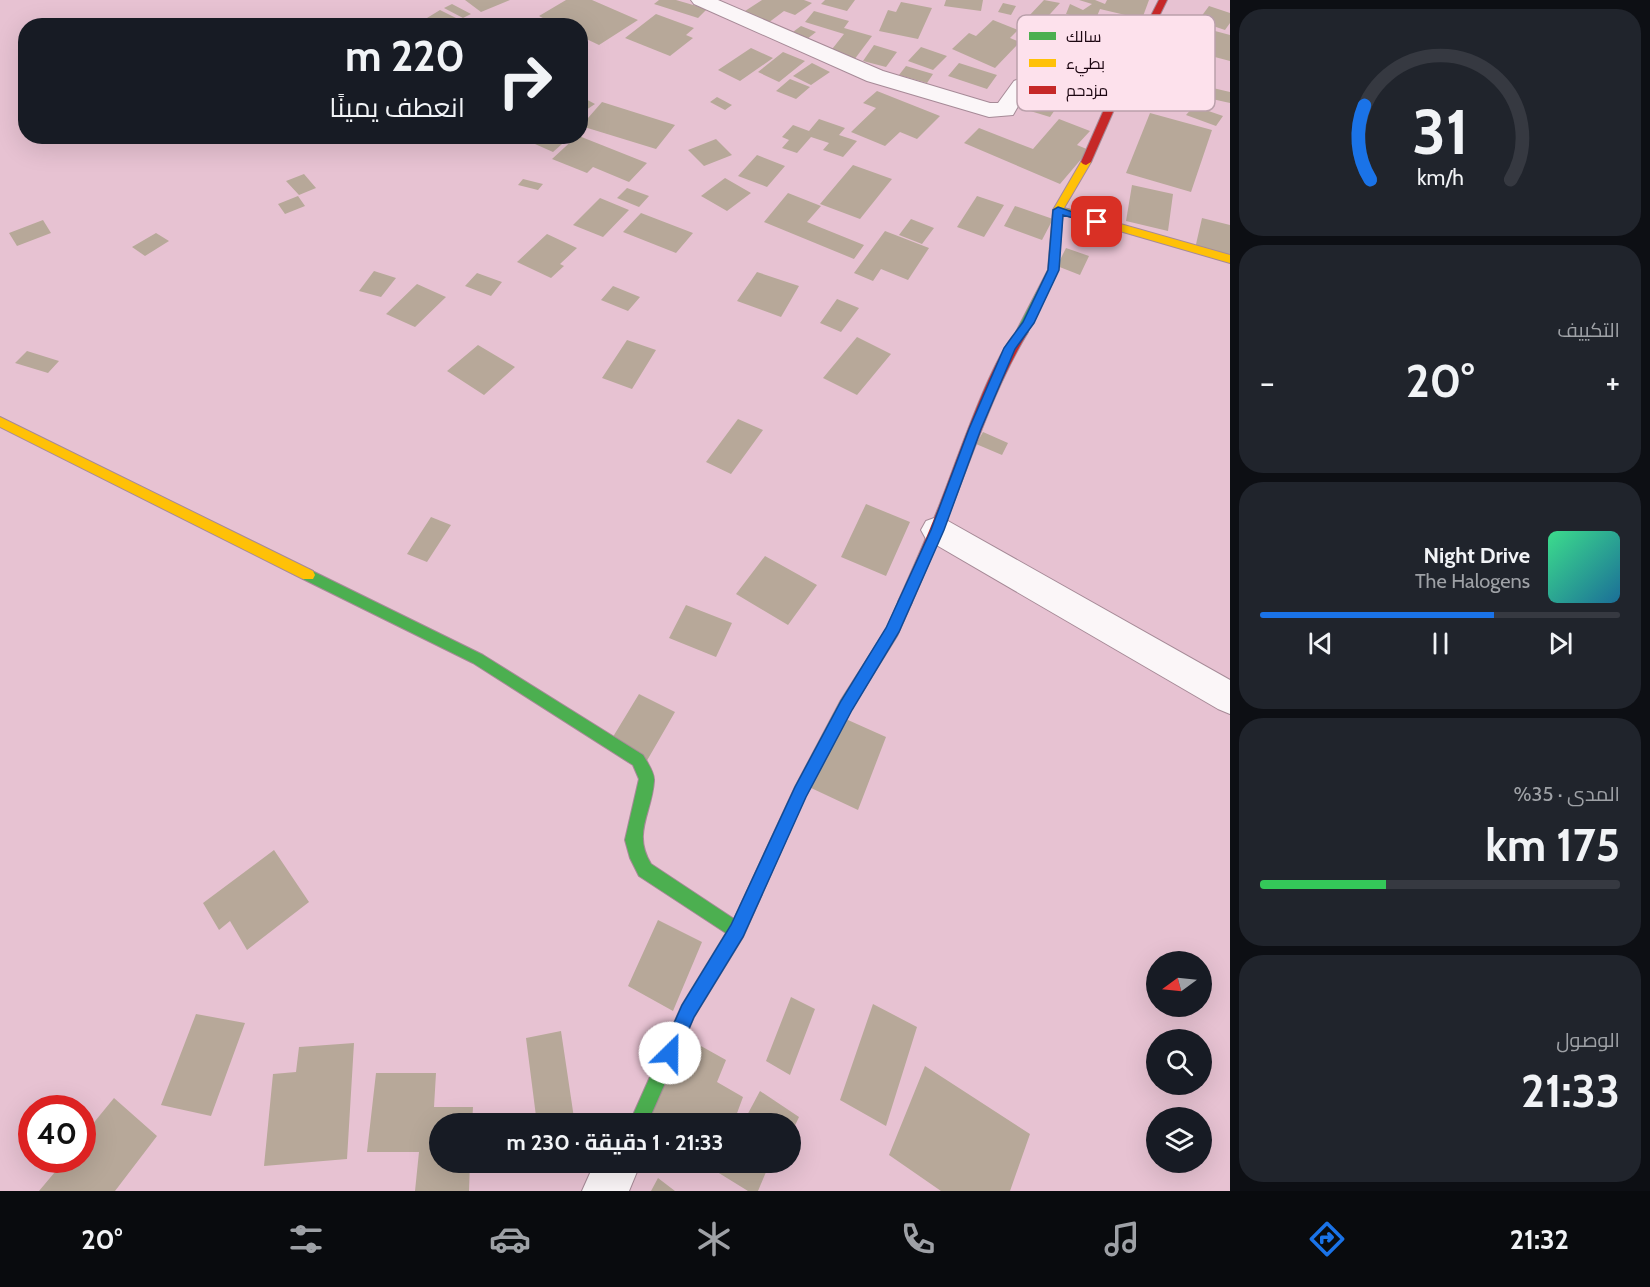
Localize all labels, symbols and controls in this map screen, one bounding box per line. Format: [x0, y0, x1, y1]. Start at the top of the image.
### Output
legend [1017, 15, 1215, 111]
text: سالك [1066, 27, 1101, 46]
text: 220 m [345, 30, 465, 82]
icon: right [486, 42, 564, 120]
text: بطيء [1066, 54, 1105, 77]
text: مزدحم [1066, 81, 1108, 102]
text: انعطف يمينًا [329, 91, 465, 124]
text: 31 [1412, 94, 1468, 170]
text: km/h [1417, 164, 1463, 190]
pin [1071, 196, 1122, 247]
icon: arrive [1080, 205, 1113, 238]
text: التكييف [1557, 318, 1620, 342]
text: 20° [1406, 354, 1474, 408]
text: − [1260, 362, 1275, 402]
text: + [1605, 362, 1620, 402]
text: Night Drive [1424, 542, 1530, 569]
text: The Halogens [1415, 569, 1530, 593]
icon: previous [1304, 627, 1337, 660]
icon: pause [1424, 627, 1457, 660]
icon: next [1544, 627, 1577, 660]
text: المدى · 35% [1514, 782, 1620, 806]
text: 175 km [1485, 818, 1620, 872]
north arrow [1146, 951, 1212, 1017]
map controls [1146, 951, 1212, 1173]
position arrow [638, 1021, 702, 1085]
text: الوصول [1556, 1028, 1620, 1052]
button: search [1146, 1029, 1212, 1095]
text: 21:33 [1521, 1064, 1620, 1118]
speed limit sign: 40 [18, 1095, 96, 1173]
button: layers [1146, 1107, 1212, 1173]
text: 21:33 · 1 دقيقة · 230 m [507, 1129, 723, 1156]
icon: filters [285, 1218, 327, 1260]
icon: car [489, 1218, 531, 1260]
icon: climate [693, 1218, 735, 1260]
icon: phone [897, 1218, 939, 1260]
icon: music [1101, 1218, 1143, 1260]
icon: directions [1306, 1218, 1348, 1260]
text: 20° [81, 1223, 122, 1256]
text: 21:32 [1510, 1223, 1569, 1256]

